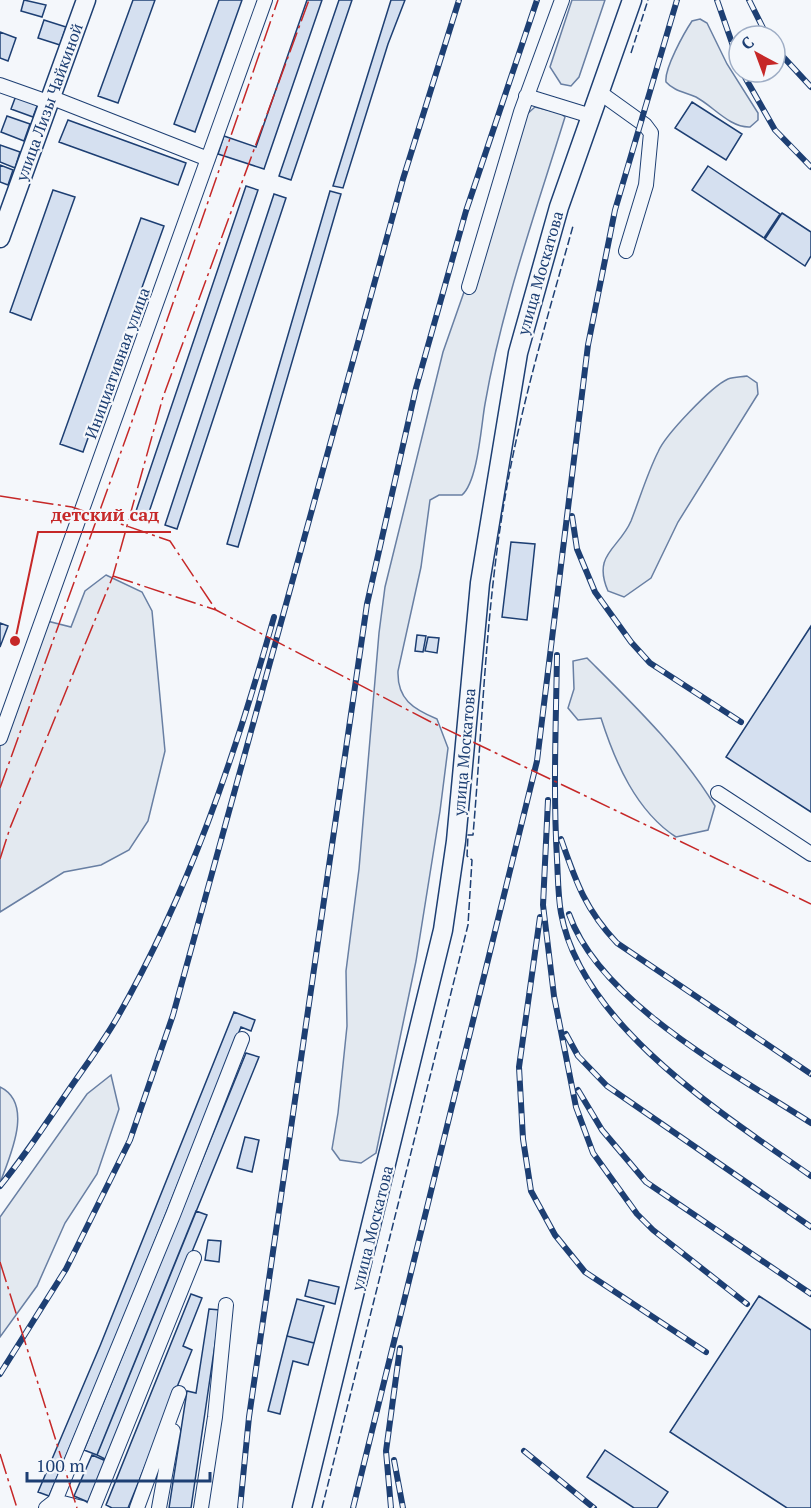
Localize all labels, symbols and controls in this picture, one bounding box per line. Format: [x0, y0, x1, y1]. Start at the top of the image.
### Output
street label: улица Лизы Чайкиной [10, 20, 88, 185]
north arrow [727, 24, 787, 84]
text: С [736, 31, 758, 54]
street label: улица Москатова [511, 208, 568, 339]
street label: Инициативная улица [79, 284, 155, 442]
callout: детский сад [38, 496, 171, 532]
text: детский сад [51, 502, 159, 526]
street label: улица Москатова [447, 687, 481, 818]
street label: улица Москатова [346, 1163, 398, 1294]
scale bar [27, 1445, 210, 1483]
text: 100 m [36, 1453, 85, 1477]

